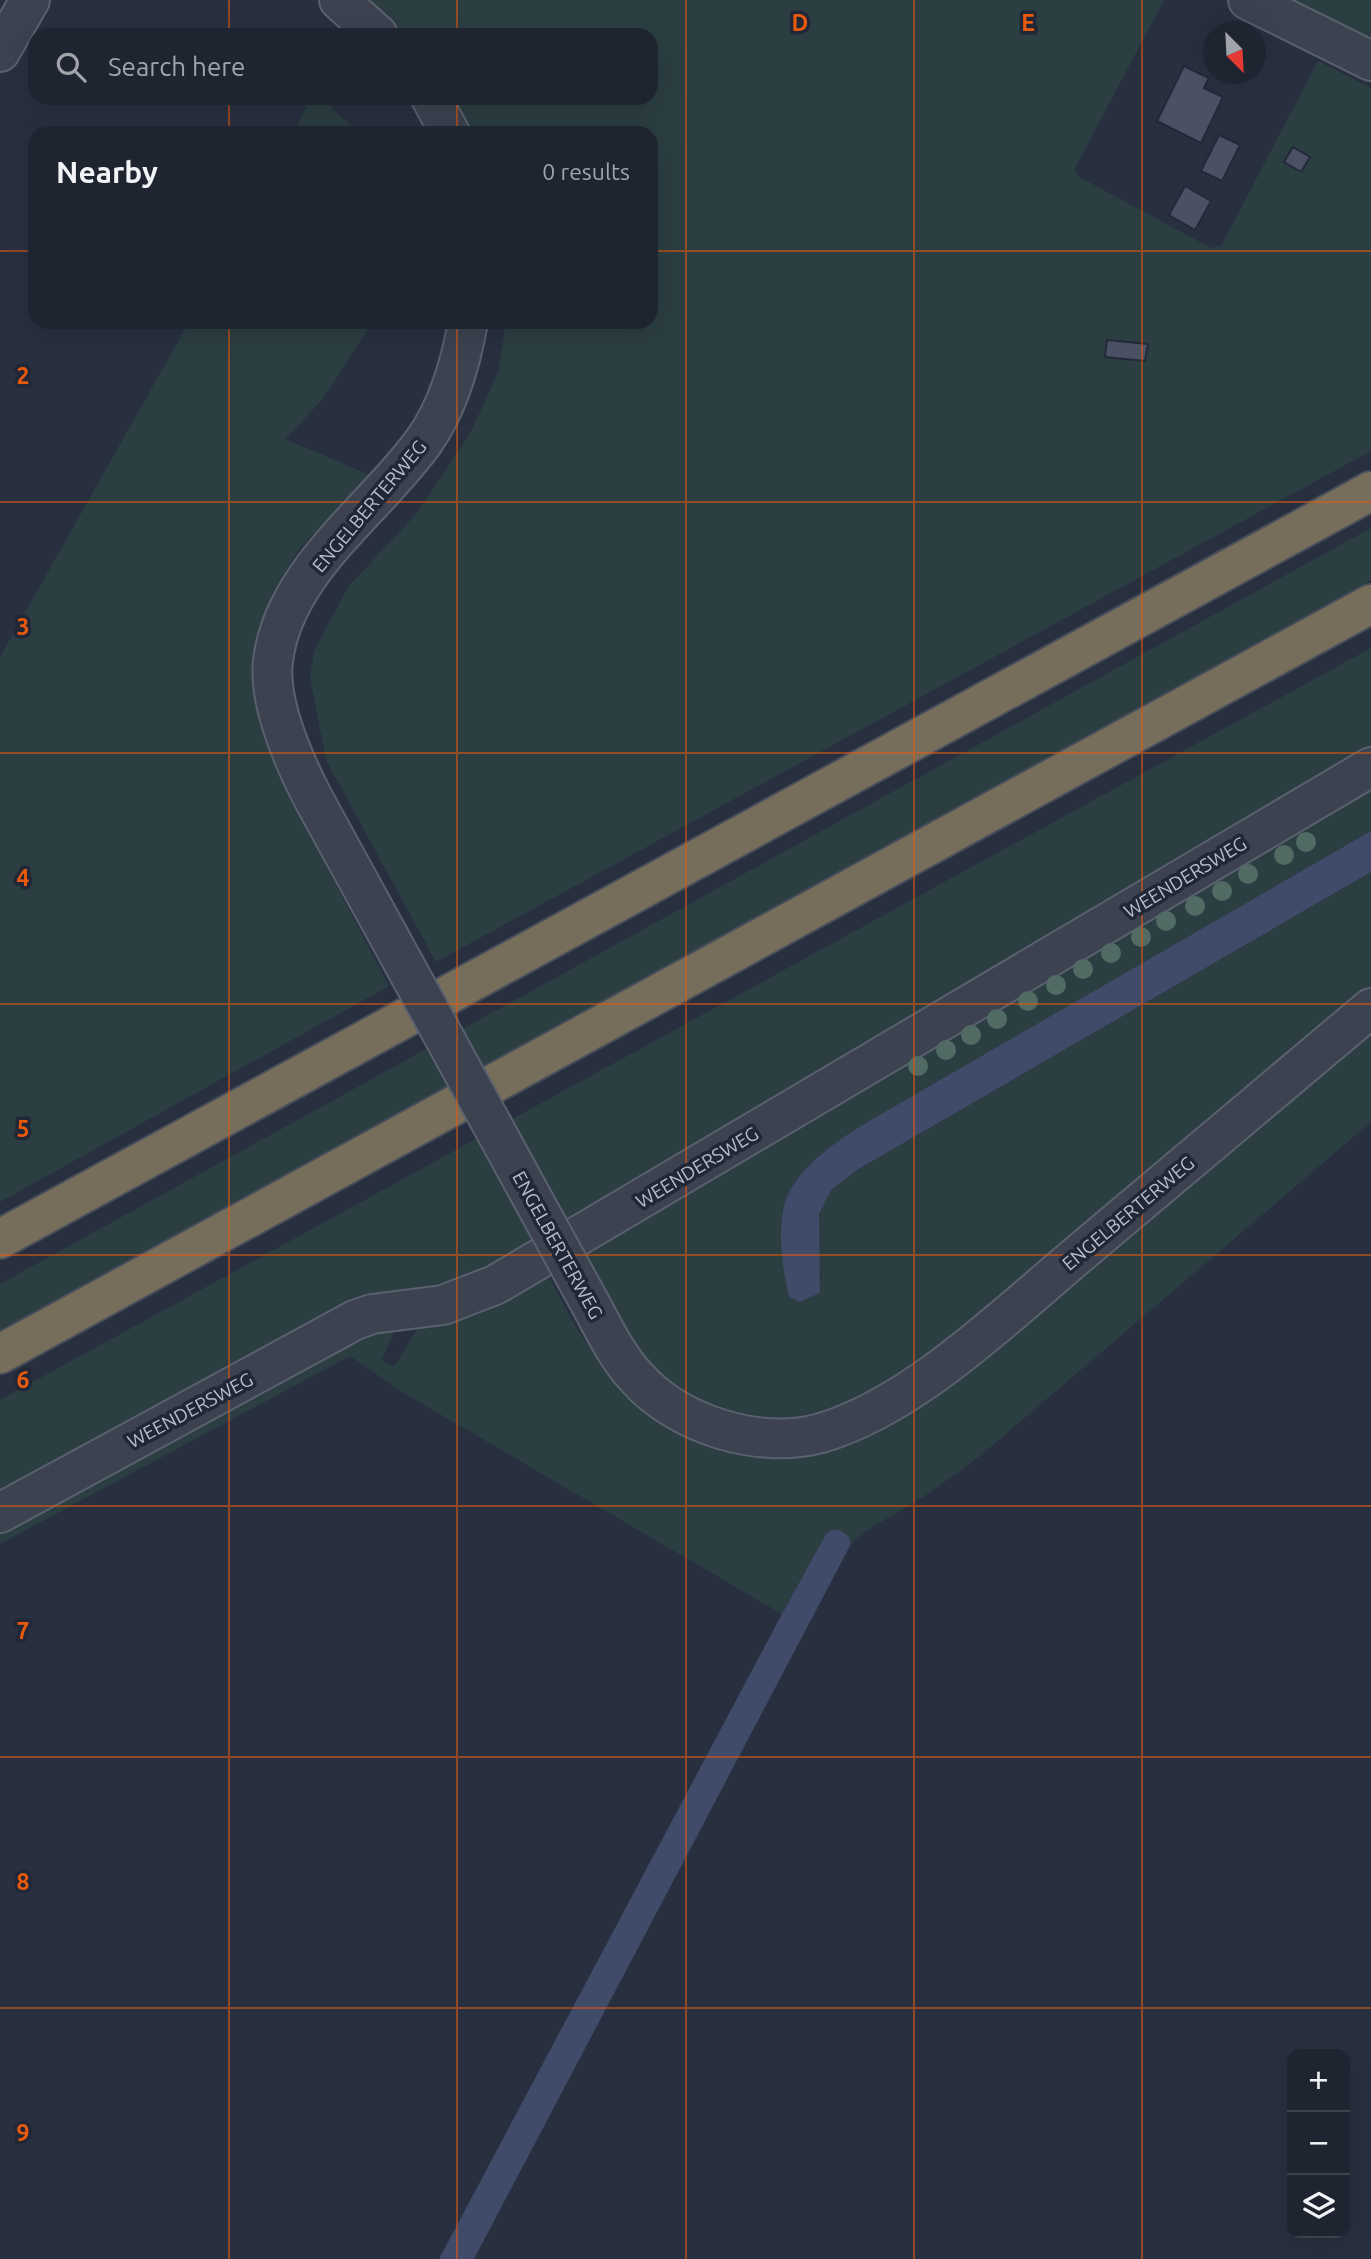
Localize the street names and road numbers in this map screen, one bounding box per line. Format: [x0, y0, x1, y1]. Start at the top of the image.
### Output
street label: ENGELBERTERWEG [307, 436, 431, 576]
street label: WEENDERSWEG [1120, 832, 1250, 922]
street label: WEENDERSWEG [632, 1122, 762, 1212]
street label: ENGELBERTERWEG [1058, 1151, 1198, 1275]
street label: ENGELBERTERWEG [508, 1167, 608, 1323]
street label: WEENDERSWEG [124, 1368, 256, 1452]

